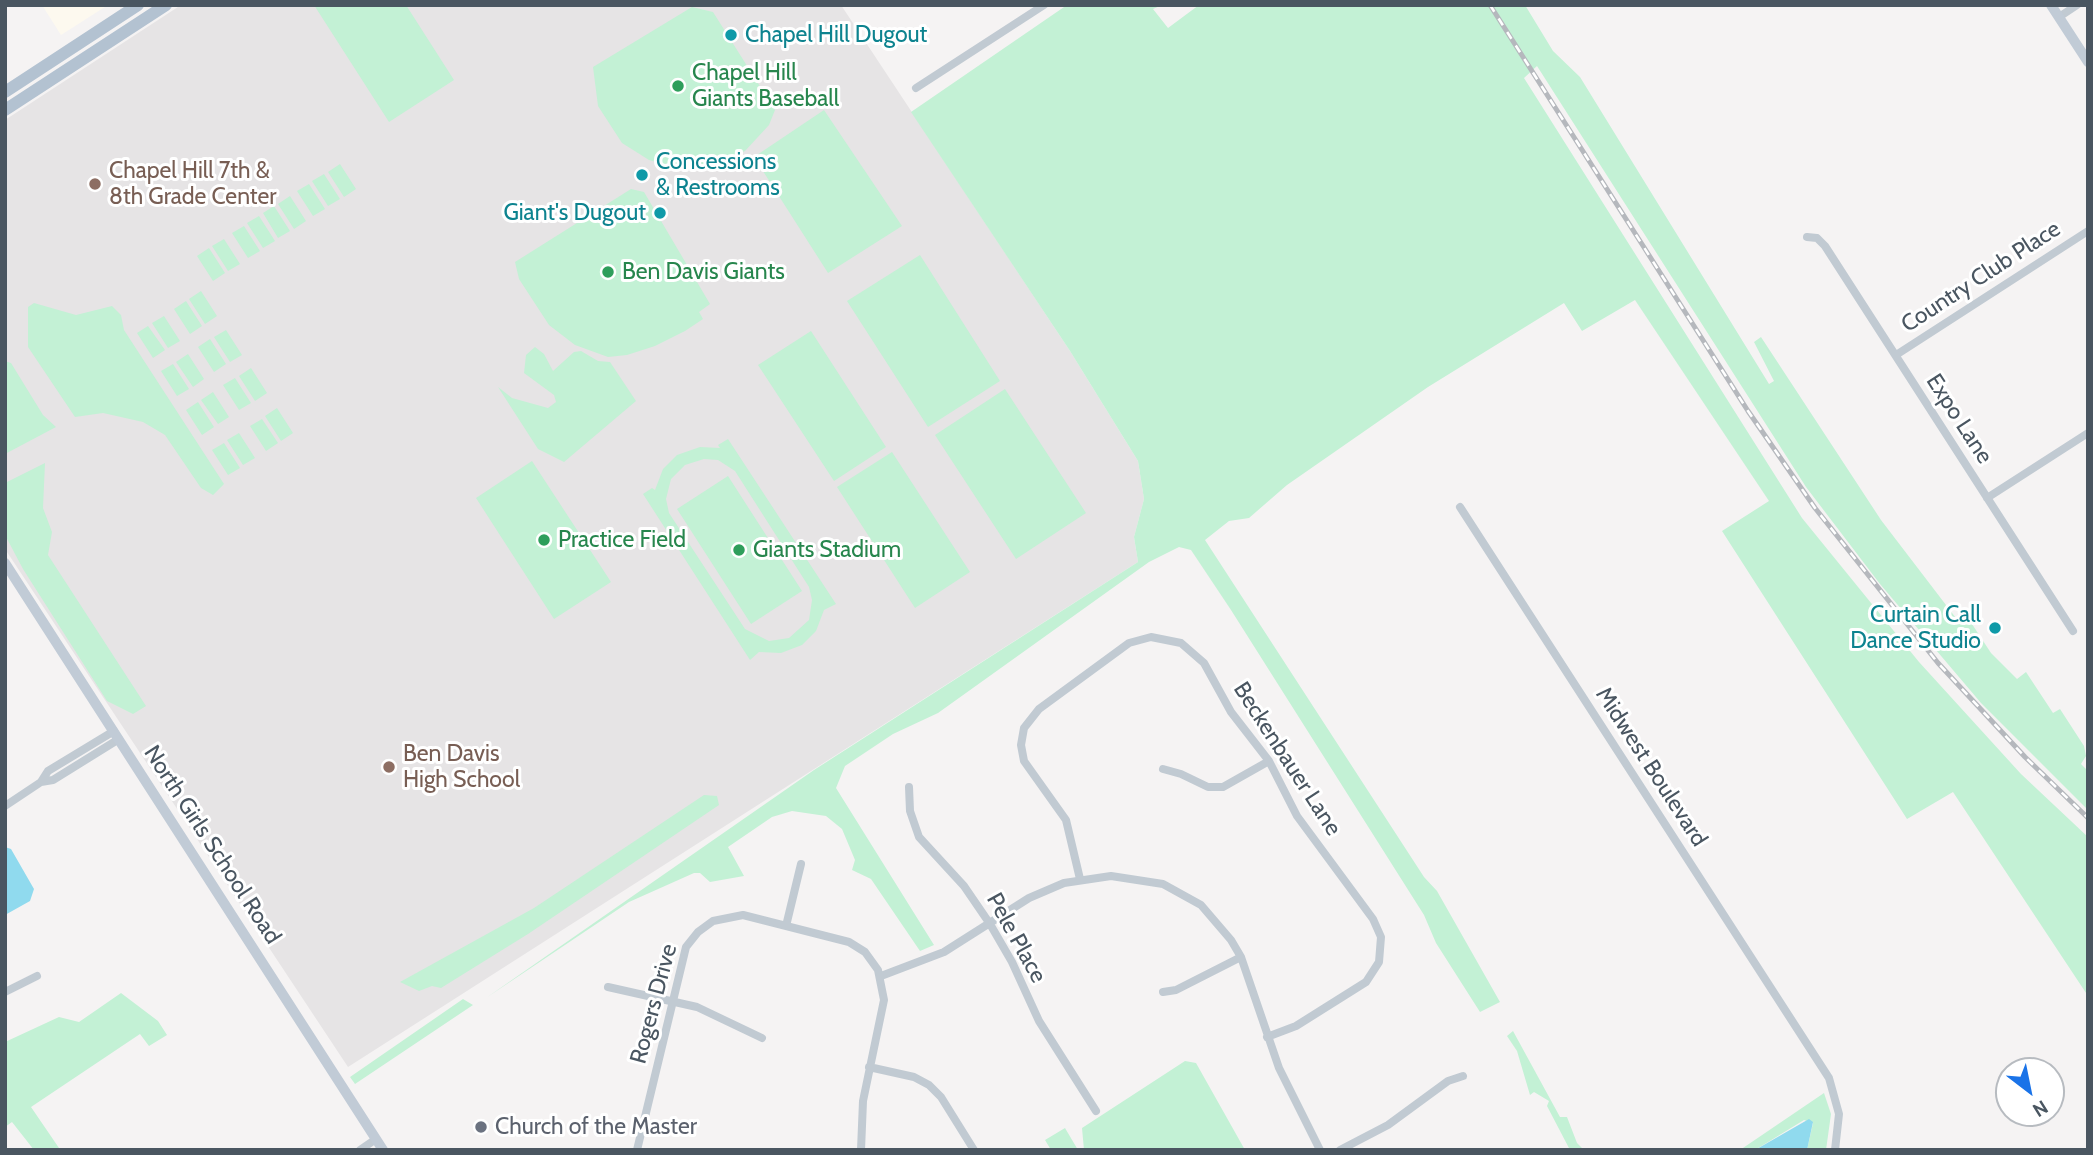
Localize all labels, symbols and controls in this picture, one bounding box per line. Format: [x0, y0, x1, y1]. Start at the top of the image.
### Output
place label: Chapel Hill Dugout [745, 21, 927, 49]
marker: Chapel Hill Dugout [723, 27, 739, 43]
place label: Chapel Hill Giants Baseball [692, 59, 839, 113]
marker: Chapel Hill Giants Baseball [670, 78, 686, 94]
place label: Concessions & Restrooms [656, 148, 780, 202]
place label: Chapel Hill 7th & 8th Grade Center [109, 157, 277, 211]
marker: Concessions & Restrooms [634, 167, 650, 183]
marker: Chapel Hill 7th & 8th Grade Center [87, 176, 103, 192]
place label: Giant's Dugout [503, 199, 646, 227]
marker: Giant's Dugout [652, 205, 668, 221]
street label: Country Club Place [1896, 215, 2066, 339]
place label: Ben Davis Giants [622, 258, 785, 286]
marker: Ben Davis Giants [600, 264, 616, 280]
street label: Expo Lane [1920, 369, 1998, 469]
place label: Practice Field [558, 526, 686, 554]
marker: Practice Field [536, 532, 552, 548]
place label: Giants Stadium [753, 536, 901, 564]
marker: Giants Stadium [731, 542, 747, 558]
place label: Curtain Call Dance Studio [1850, 601, 1981, 655]
marker: Curtain Call Dance Studio [1987, 620, 2003, 636]
street label: Beckenbauer Lane [1227, 677, 1347, 841]
street label: Midwest Boulevard [1589, 682, 1713, 852]
place label: Ben Davis High School [403, 740, 520, 794]
street label: North Girls School Road [138, 741, 286, 949]
marker: Ben Davis High School [381, 759, 397, 775]
street label: Pele Place [980, 888, 1052, 988]
street label: Rogers Drive [625, 941, 683, 1067]
north arrow [1995, 1057, 2065, 1127]
text: N [2029, 1095, 2052, 1122]
place label: Church of the Master [495, 1113, 697, 1141]
marker: Church of the Master [473, 1119, 489, 1135]

